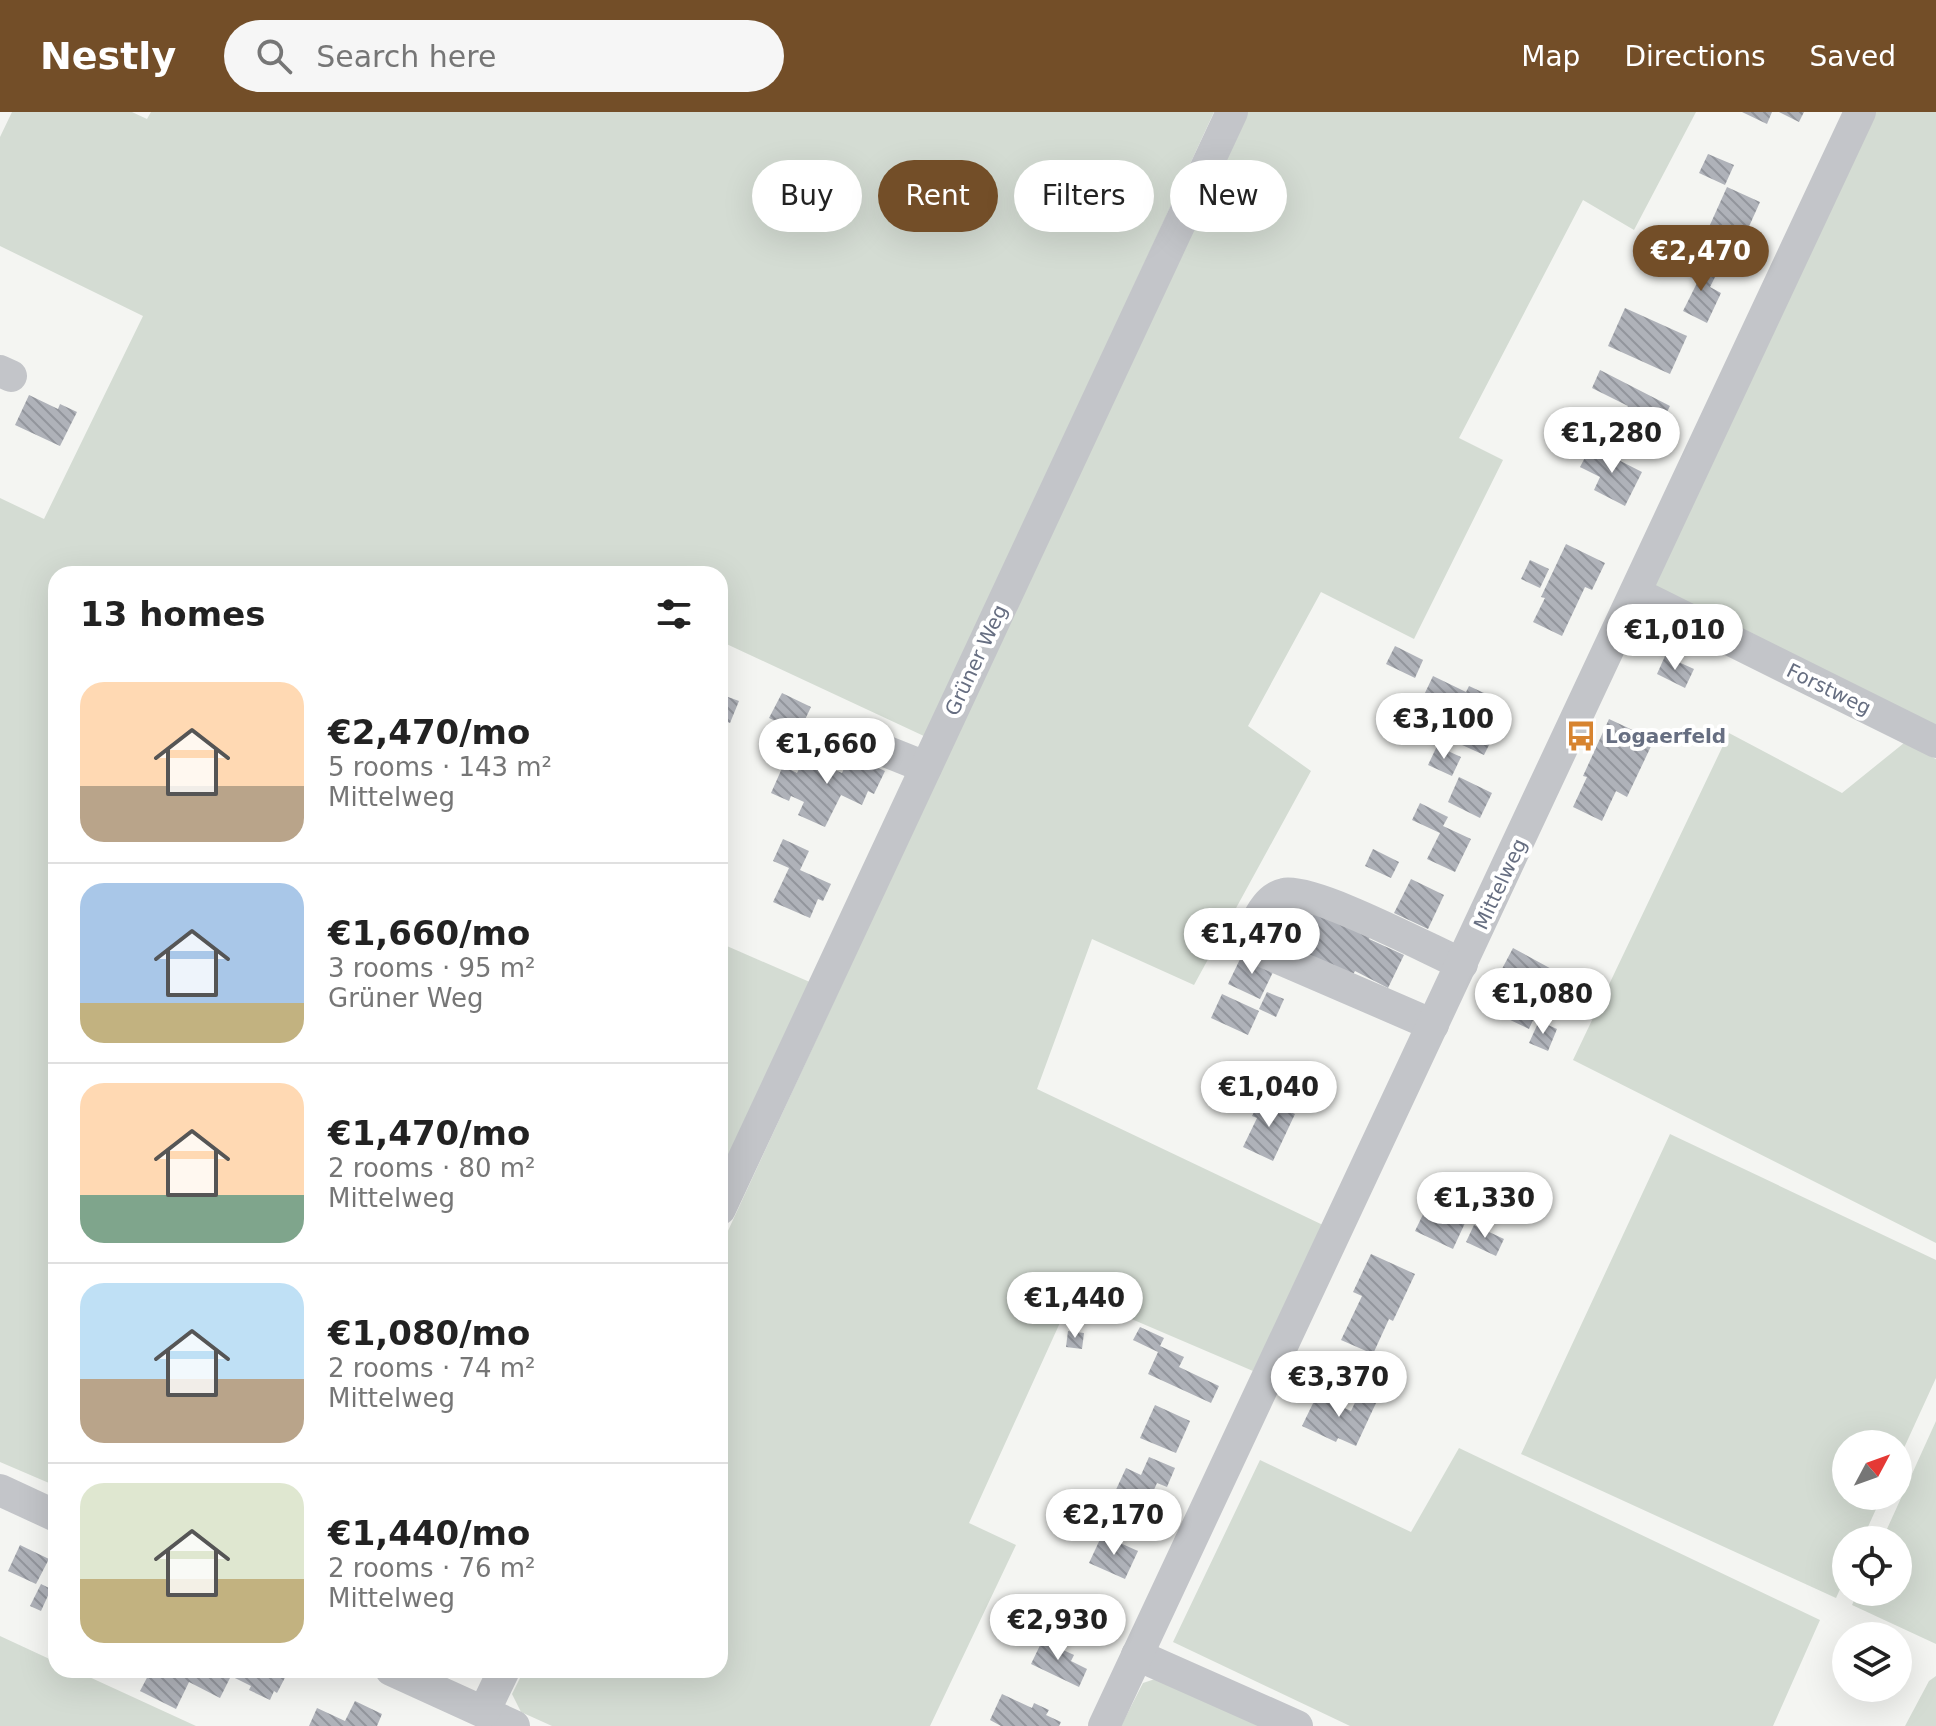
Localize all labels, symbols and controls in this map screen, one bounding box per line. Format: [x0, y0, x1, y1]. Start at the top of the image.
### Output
search box [224, 20, 784, 92]
text: Nestly [40, 34, 176, 78]
icon: search [252, 34, 296, 78]
text: Search here [316, 39, 496, 74]
text: Map [1521, 40, 1580, 73]
text: Directions [1624, 40, 1765, 73]
text: Saved [1809, 40, 1896, 73]
chip: Buy [752, 160, 862, 232]
chip: Rent [878, 160, 998, 232]
chip: Filters [1014, 160, 1154, 232]
chip: New [1170, 160, 1287, 232]
pin: €2,470 [1636, 225, 1766, 293]
text: €2,470 [1651, 236, 1751, 266]
pin: €1,280 [1547, 407, 1677, 475]
text: €1,280 [1562, 418, 1662, 448]
icon: filters [652, 592, 696, 636]
text: 13 homes [80, 594, 265, 634]
street label: Grüner Weg [940, 601, 1012, 719]
pin: €1,010 [1610, 604, 1740, 672]
text: €1,010 [1625, 615, 1725, 645]
street label: Forstweg [1783, 658, 1875, 720]
pin: €3,100 [1379, 693, 1509, 761]
text: €3,100 [1394, 704, 1494, 734]
text: €2,470/mo [328, 712, 530, 752]
icon: home [144, 714, 240, 810]
pin: €1,660 [762, 718, 892, 786]
bus stop icon: Logaerfeld [1564, 719, 1598, 753]
place label: Logaerfeld [1605, 724, 1726, 748]
text: €1,660 [777, 729, 877, 759]
text: 5 rooms · 143 m² [328, 752, 552, 782]
text: Mittelweg [328, 782, 455, 812]
street label: Mittelweg [1468, 835, 1532, 933]
pin: €1,470 [1187, 908, 1317, 976]
text: €1,660/mo [328, 913, 530, 953]
icon: home [144, 915, 240, 1011]
text: €1,470 [1202, 919, 1302, 949]
text: 3 rooms · 95 m² [328, 953, 536, 983]
pin: €1,080 [1478, 968, 1608, 1036]
text: €1,080 [1493, 979, 1593, 1009]
text: Grüner Weg [328, 983, 483, 1013]
pin: €1,040 [1204, 1061, 1334, 1129]
text: €1,040 [1219, 1072, 1319, 1102]
text: €1,470/mo [328, 1113, 530, 1153]
icon: home [144, 1115, 240, 1211]
text: 2 rooms · 80 m² [328, 1153, 536, 1183]
pin: €1,330 [1420, 1172, 1550, 1240]
text: Mittelweg [328, 1183, 455, 1213]
text: €1,330 [1435, 1183, 1535, 1213]
pin: €1,440 [1010, 1272, 1140, 1340]
text: €1,440 [1025, 1283, 1125, 1313]
text: €1,080/mo [328, 1313, 530, 1353]
icon: home [144, 1315, 240, 1411]
pin: €3,370 [1274, 1351, 1404, 1419]
text: 2 rooms · 74 m² [328, 1353, 536, 1383]
text: €3,370 [1289, 1362, 1389, 1392]
text: Mittelweg [328, 1383, 455, 1413]
north arrow [1832, 1430, 1912, 1510]
map controls [1832, 1430, 1912, 1702]
pin: €2,170 [1049, 1489, 1179, 1557]
text: €2,170 [1064, 1500, 1164, 1530]
text: €1,440/mo [328, 1513, 530, 1553]
icon: home [144, 1515, 240, 1611]
button: locate [1832, 1526, 1912, 1606]
text: 2 rooms · 76 m² [328, 1553, 536, 1583]
text: Mittelweg [328, 1583, 455, 1613]
pin: €2,930 [993, 1594, 1123, 1662]
text: €2,930 [1008, 1605, 1108, 1635]
button: layers [1832, 1622, 1912, 1702]

